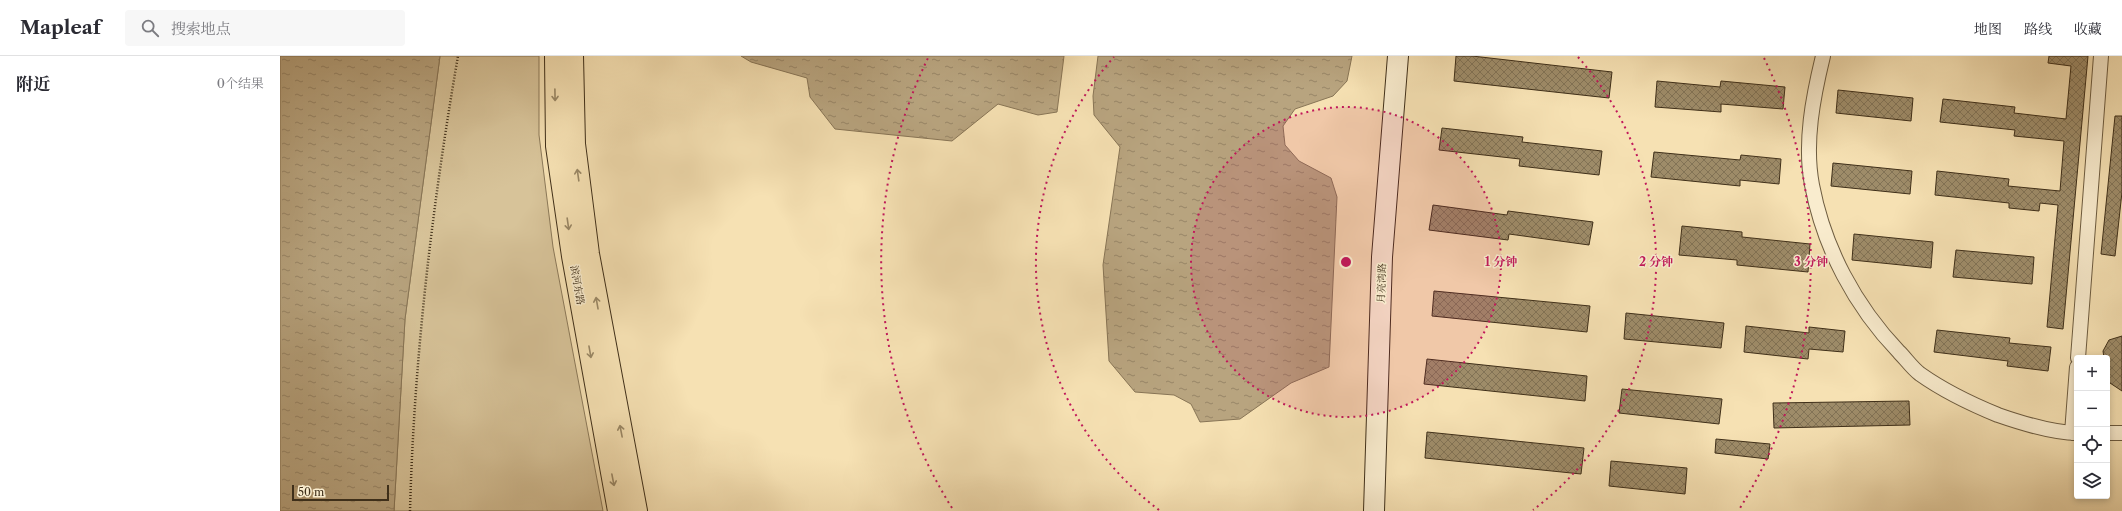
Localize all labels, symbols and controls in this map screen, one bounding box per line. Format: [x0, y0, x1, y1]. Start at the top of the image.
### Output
search box [125, 10, 405, 46]
text: Mapleaf [20, 16, 101, 39]
icon: search [139, 17, 161, 39]
text: 搜索地点 [171, 19, 231, 38]
text: 地图 [1974, 20, 2002, 38]
text: 路线 [2024, 20, 2052, 38]
text: 收藏 [2074, 20, 2102, 38]
text: 附近 [16, 74, 50, 94]
text: 0个结果 [217, 75, 264, 91]
one-way arrow [551, 88, 559, 101]
one-way arrow [574, 169, 582, 182]
one-way arrow [564, 217, 572, 230]
text: 1 分钟 [1485, 254, 1517, 269]
text: 2 分钟 [1639, 254, 1673, 269]
text: 3 分钟 [1794, 254, 1828, 269]
centre of rings [1339, 255, 1353, 269]
street label: 月亮湾路 [1374, 263, 1389, 303]
street label: 滨河东路 [568, 264, 587, 306]
one-way arrow [593, 297, 601, 310]
one-way arrow [586, 345, 594, 358]
map controls [2074, 355, 2110, 499]
button: + [2074, 355, 2110, 391]
button: − [2074, 391, 2110, 427]
one-way arrow [616, 425, 624, 438]
button: locate [2074, 427, 2110, 463]
button: layers [2074, 463, 2110, 499]
one-way arrow [609, 473, 617, 486]
scale bar [292, 483, 389, 502]
text: 50 m [298, 485, 324, 499]

